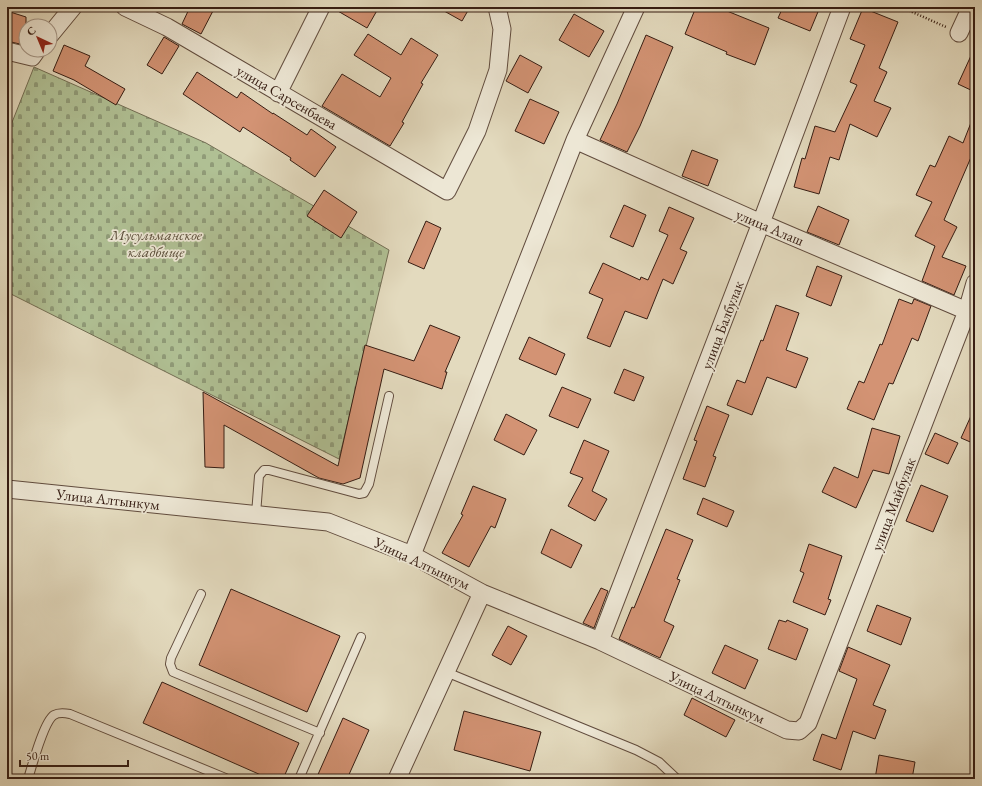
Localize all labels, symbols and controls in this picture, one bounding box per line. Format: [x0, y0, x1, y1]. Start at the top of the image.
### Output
north arrow [18, 18, 58, 58]
text: С [23, 23, 39, 39]
street label: улица Сарсенбаева [233, 61, 341, 133]
street label: улица Алаш [733, 204, 807, 250]
park label: Мусульманское кладбище [109, 225, 203, 261]
street label: улица Балбулак [696, 278, 748, 372]
street label: улица Майбулак [866, 455, 920, 553]
street label: Улица Алтынкум [54, 484, 161, 514]
street label: Улица Алтынкум [370, 532, 474, 594]
street label: Улица Алтынкум [665, 666, 769, 728]
scale bar [20, 742, 128, 768]
text: 50 m [26, 748, 50, 764]

